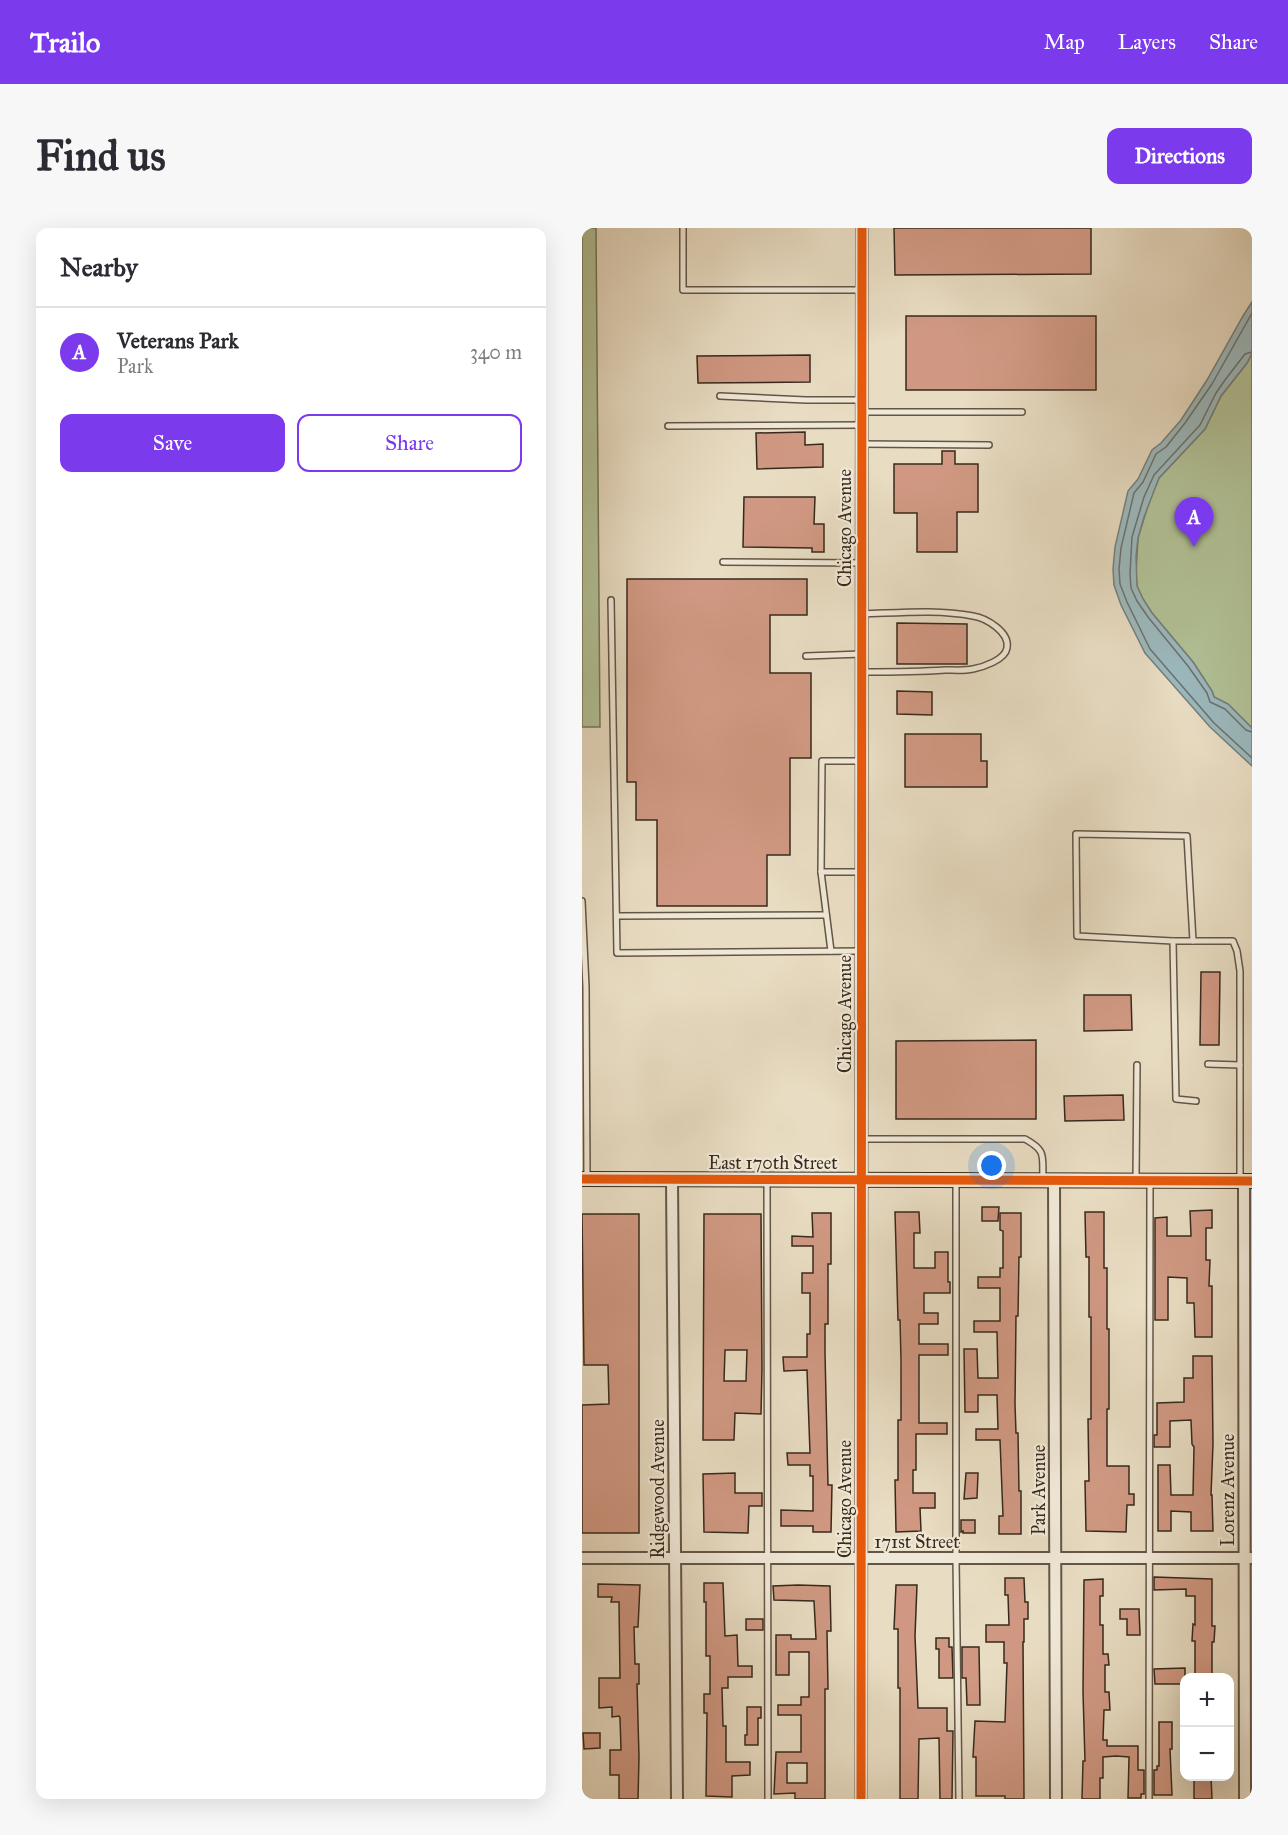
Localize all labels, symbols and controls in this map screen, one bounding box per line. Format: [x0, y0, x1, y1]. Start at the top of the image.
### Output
text: Trailo [30, 25, 100, 60]
text: Map [1044, 29, 1085, 55]
text: Layers [1118, 29, 1176, 55]
text: Share [1209, 29, 1258, 55]
button: Directions [1107, 128, 1252, 184]
text: Find us [36, 130, 166, 182]
text: Nearby [60, 251, 138, 283]
text: Veterans Park [117, 327, 239, 354]
text: A [73, 340, 86, 364]
text: 340 m [470, 340, 522, 364]
text: Park [117, 354, 153, 378]
button: Save [60, 414, 285, 472]
button: Share [297, 414, 522, 472]
street label: Chicago Avenue [834, 469, 857, 587]
pin: A [1174, 498, 1214, 547]
street label: Chicago Avenue [834, 955, 857, 1073]
your location [977, 1151, 1006, 1180]
street label: East 170th Street [708, 1152, 838, 1174]
street label: Ridgewood Avenue [647, 1419, 670, 1559]
street label: Lorenz Avenue [1217, 1434, 1239, 1546]
street label: Chicago Avenue [834, 1440, 857, 1558]
street label: Park Avenue [1028, 1445, 1050, 1535]
street label: 171st Street [874, 1531, 960, 1553]
map controls [1180, 1673, 1234, 1781]
button: + [1180, 1673, 1234, 1727]
button: − [1180, 1727, 1234, 1781]

